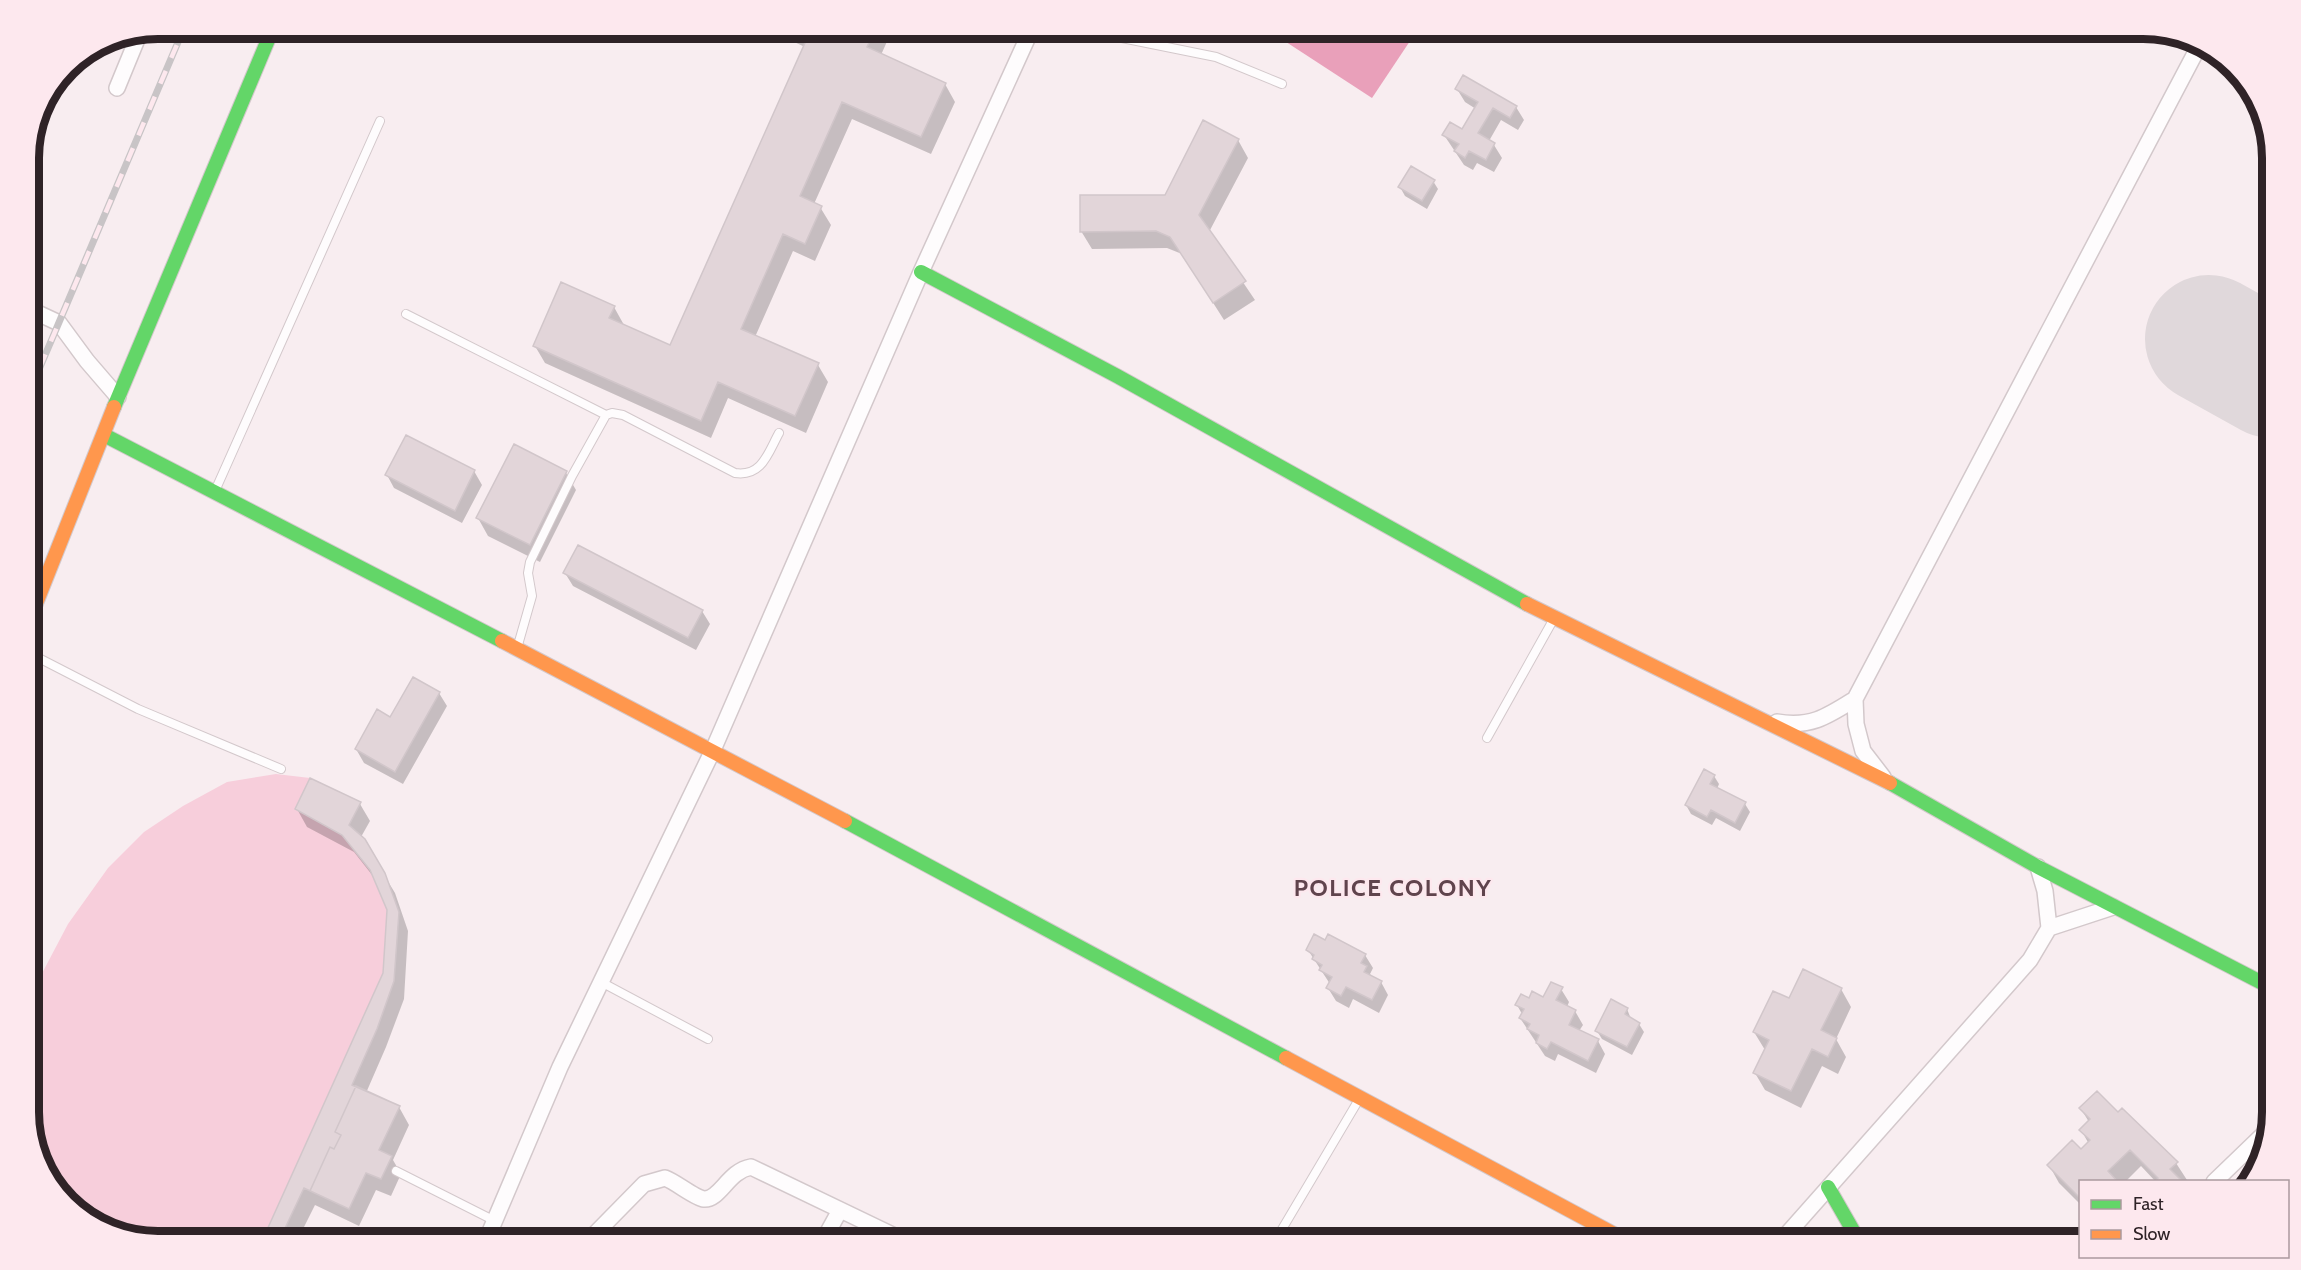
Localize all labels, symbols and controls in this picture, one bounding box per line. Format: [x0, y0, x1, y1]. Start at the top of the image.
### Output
district label: POLICE COLONY [1294, 873, 1492, 902]
legend [2079, 1180, 2289, 1258]
text: Fast [2133, 1193, 2164, 1215]
text: Slow [2133, 1223, 2170, 1245]

